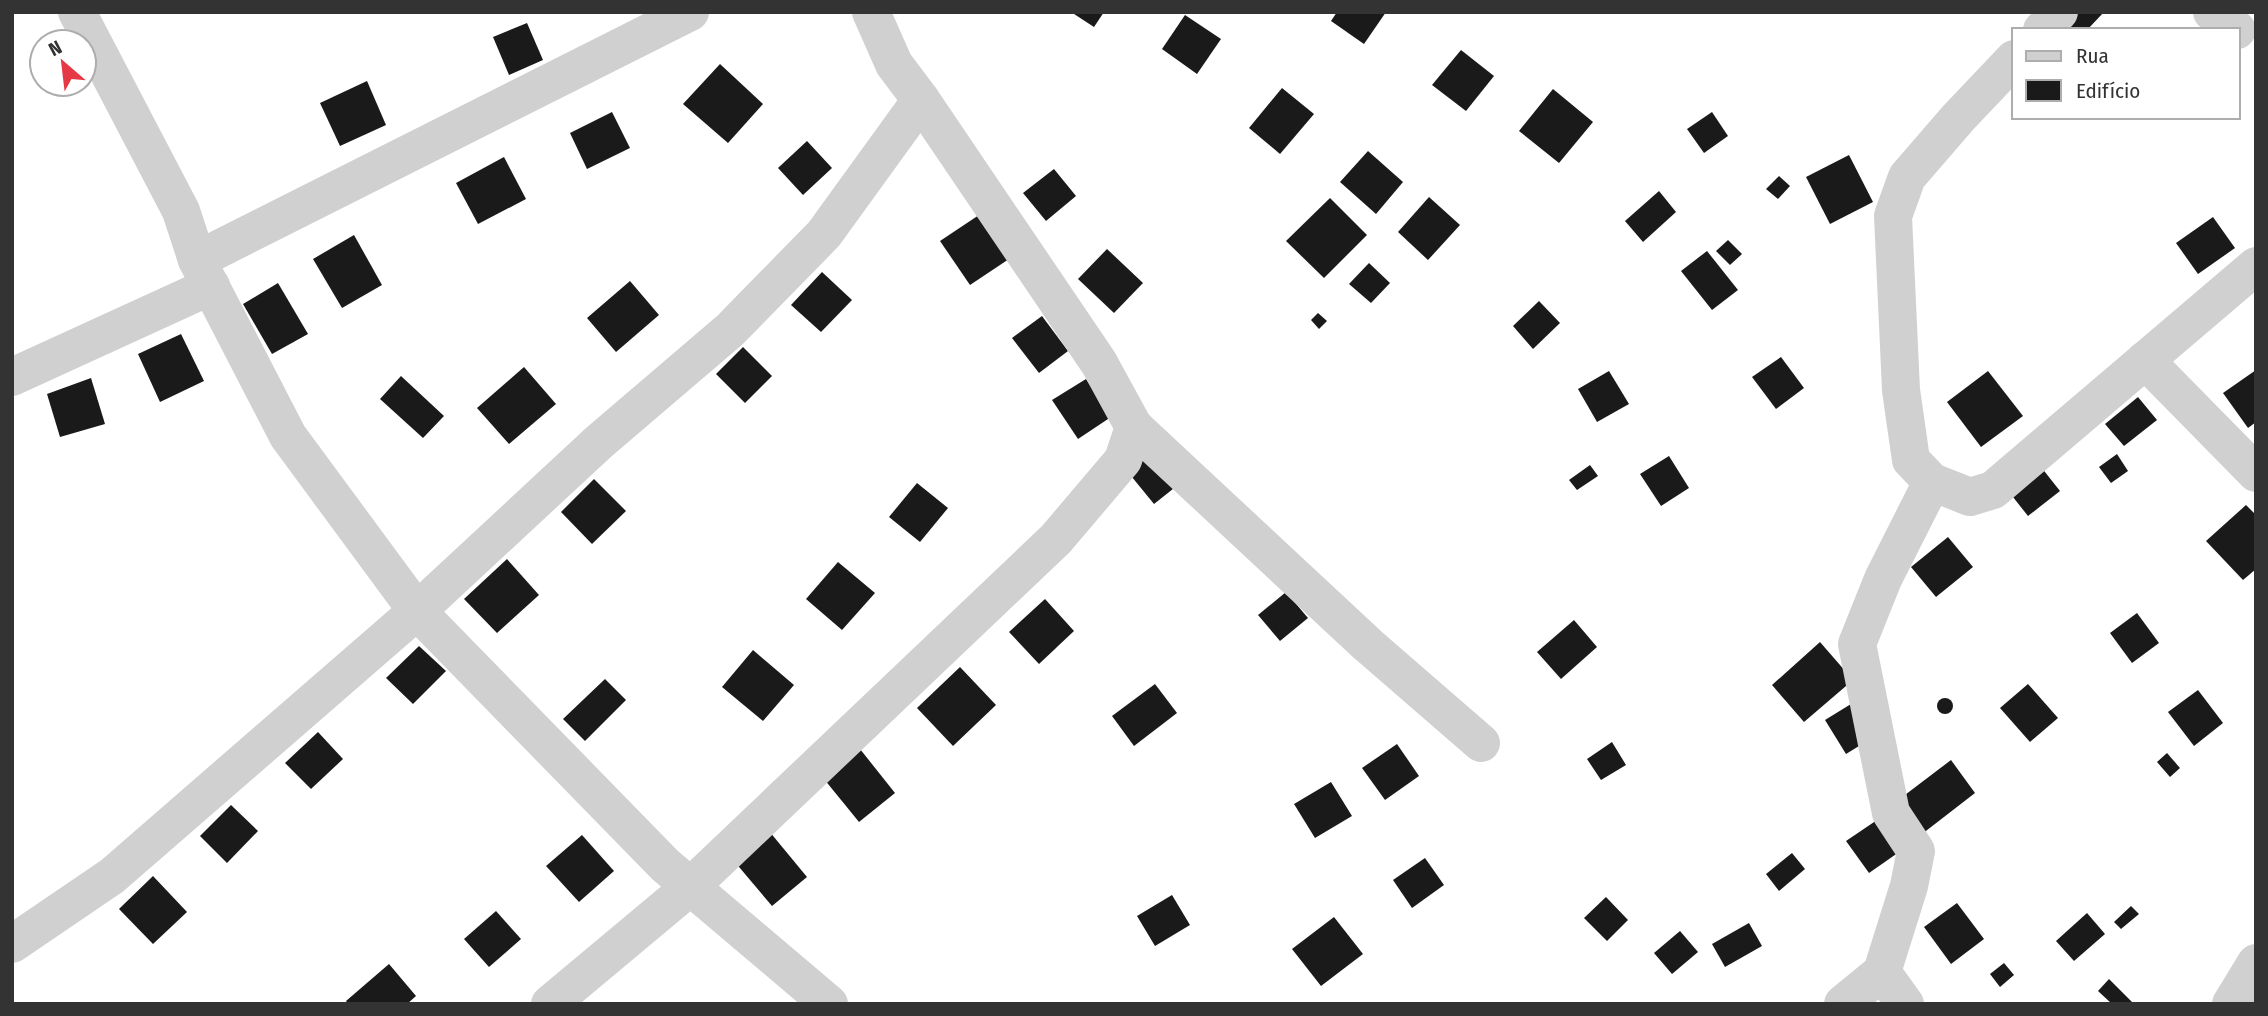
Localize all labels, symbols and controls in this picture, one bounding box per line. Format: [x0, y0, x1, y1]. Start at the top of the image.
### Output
north arrow [28, 28, 98, 98]
legend [2012, 28, 2240, 119]
text: N [45, 36, 66, 61]
text: Rua [2076, 43, 2109, 69]
text: Edifício [2076, 78, 2140, 104]

